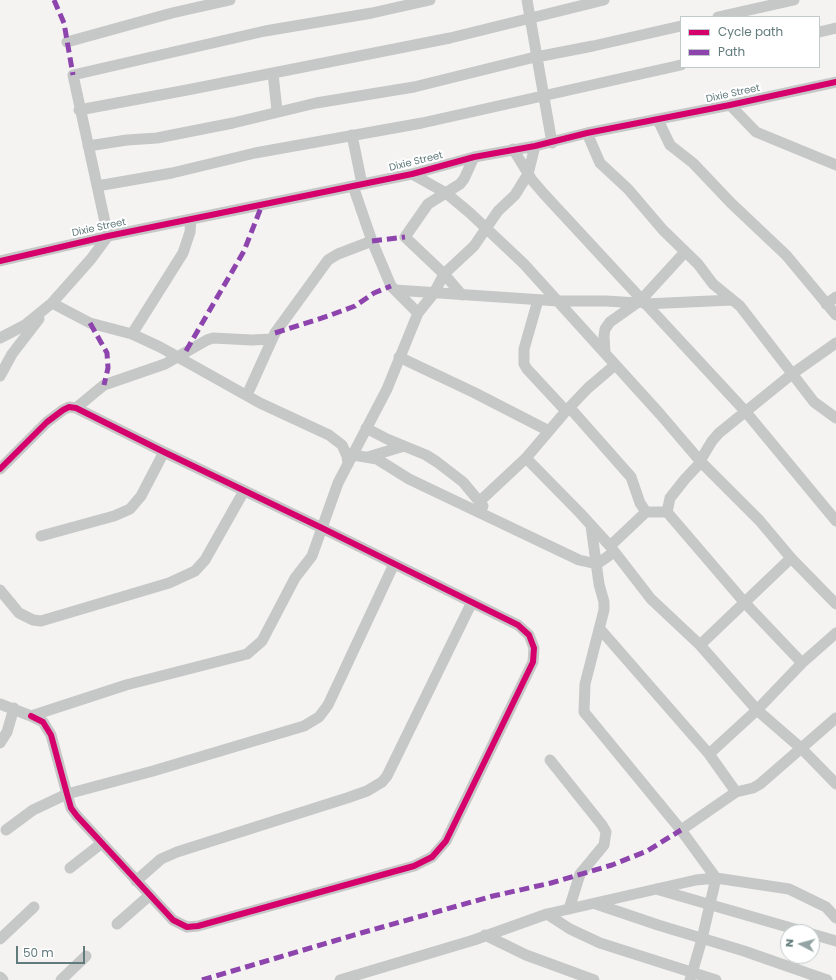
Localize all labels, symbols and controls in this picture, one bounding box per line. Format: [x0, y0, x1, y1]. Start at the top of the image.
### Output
legend [680, 16, 820, 68]
text: Cycle path [718, 23, 783, 40]
text: Path [718, 43, 745, 60]
street label: Dixie Street [705, 82, 761, 106]
street label: Dixie Street [388, 150, 444, 174]
street label: Dixie Street [71, 216, 127, 240]
north arrow [780, 924, 820, 964]
scale bar [18, 938, 87, 964]
text: N [781, 938, 797, 948]
text: 50 m [23, 944, 54, 961]

